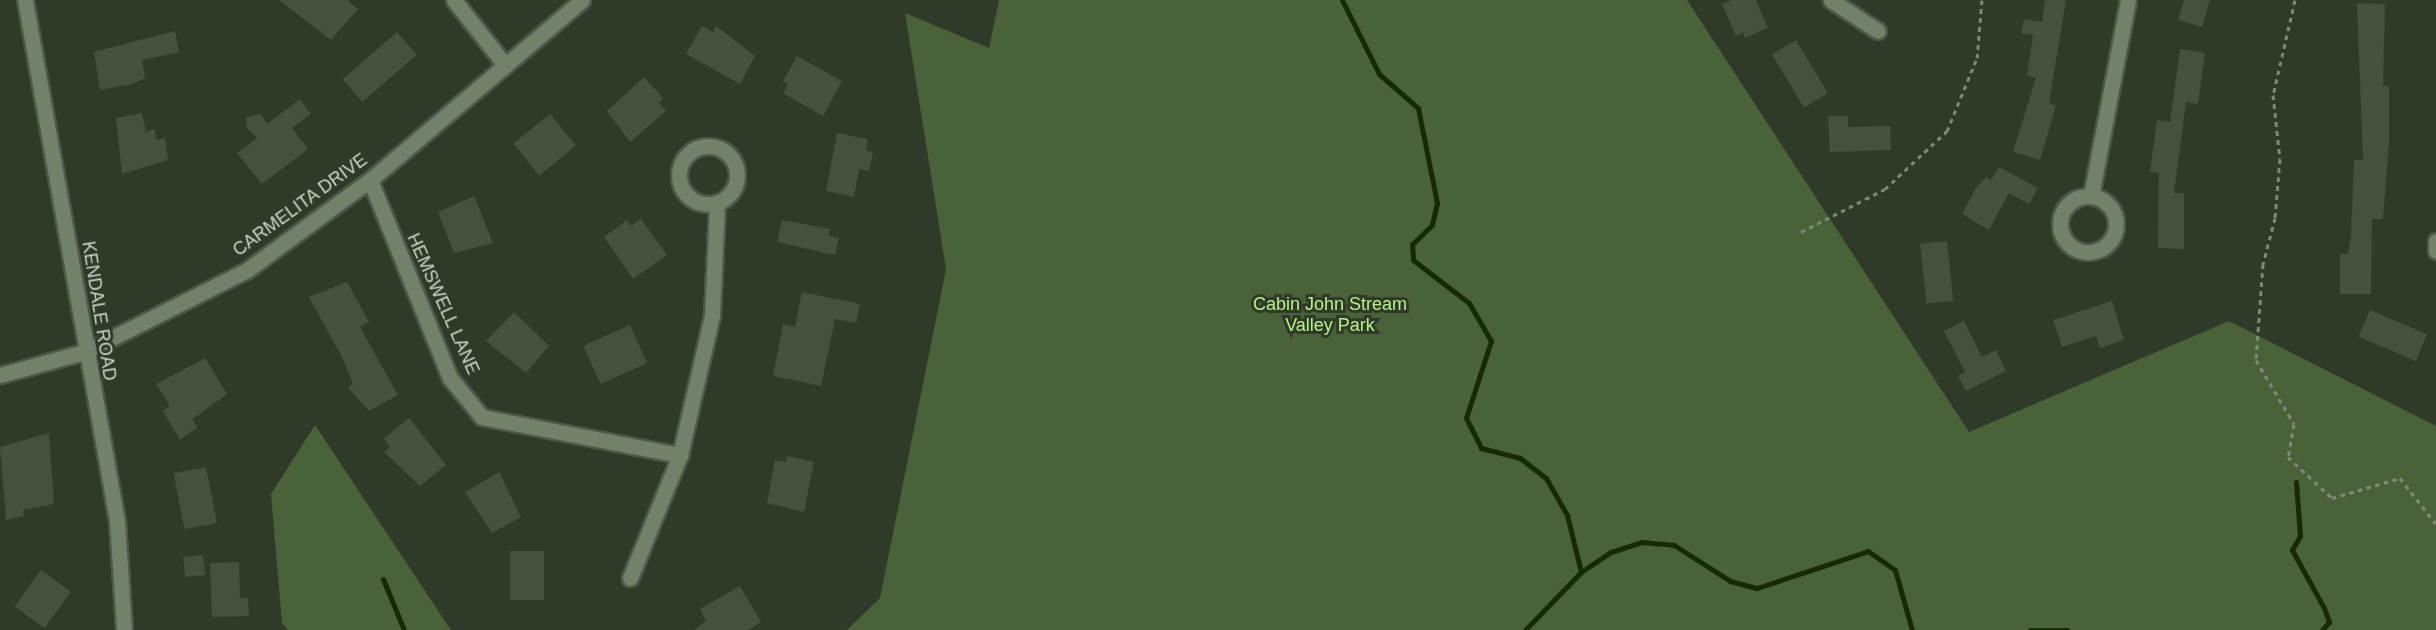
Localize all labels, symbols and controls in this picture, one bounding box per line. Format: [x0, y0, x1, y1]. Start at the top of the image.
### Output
street label: CARMELITA DRIVE [228, 149, 372, 261]
street label: HEMSWELL LANE [402, 230, 484, 378]
street label: KENDALE ROAD [77, 240, 121, 382]
park label: Cabin John Stream Valley Park [1253, 294, 1407, 336]

